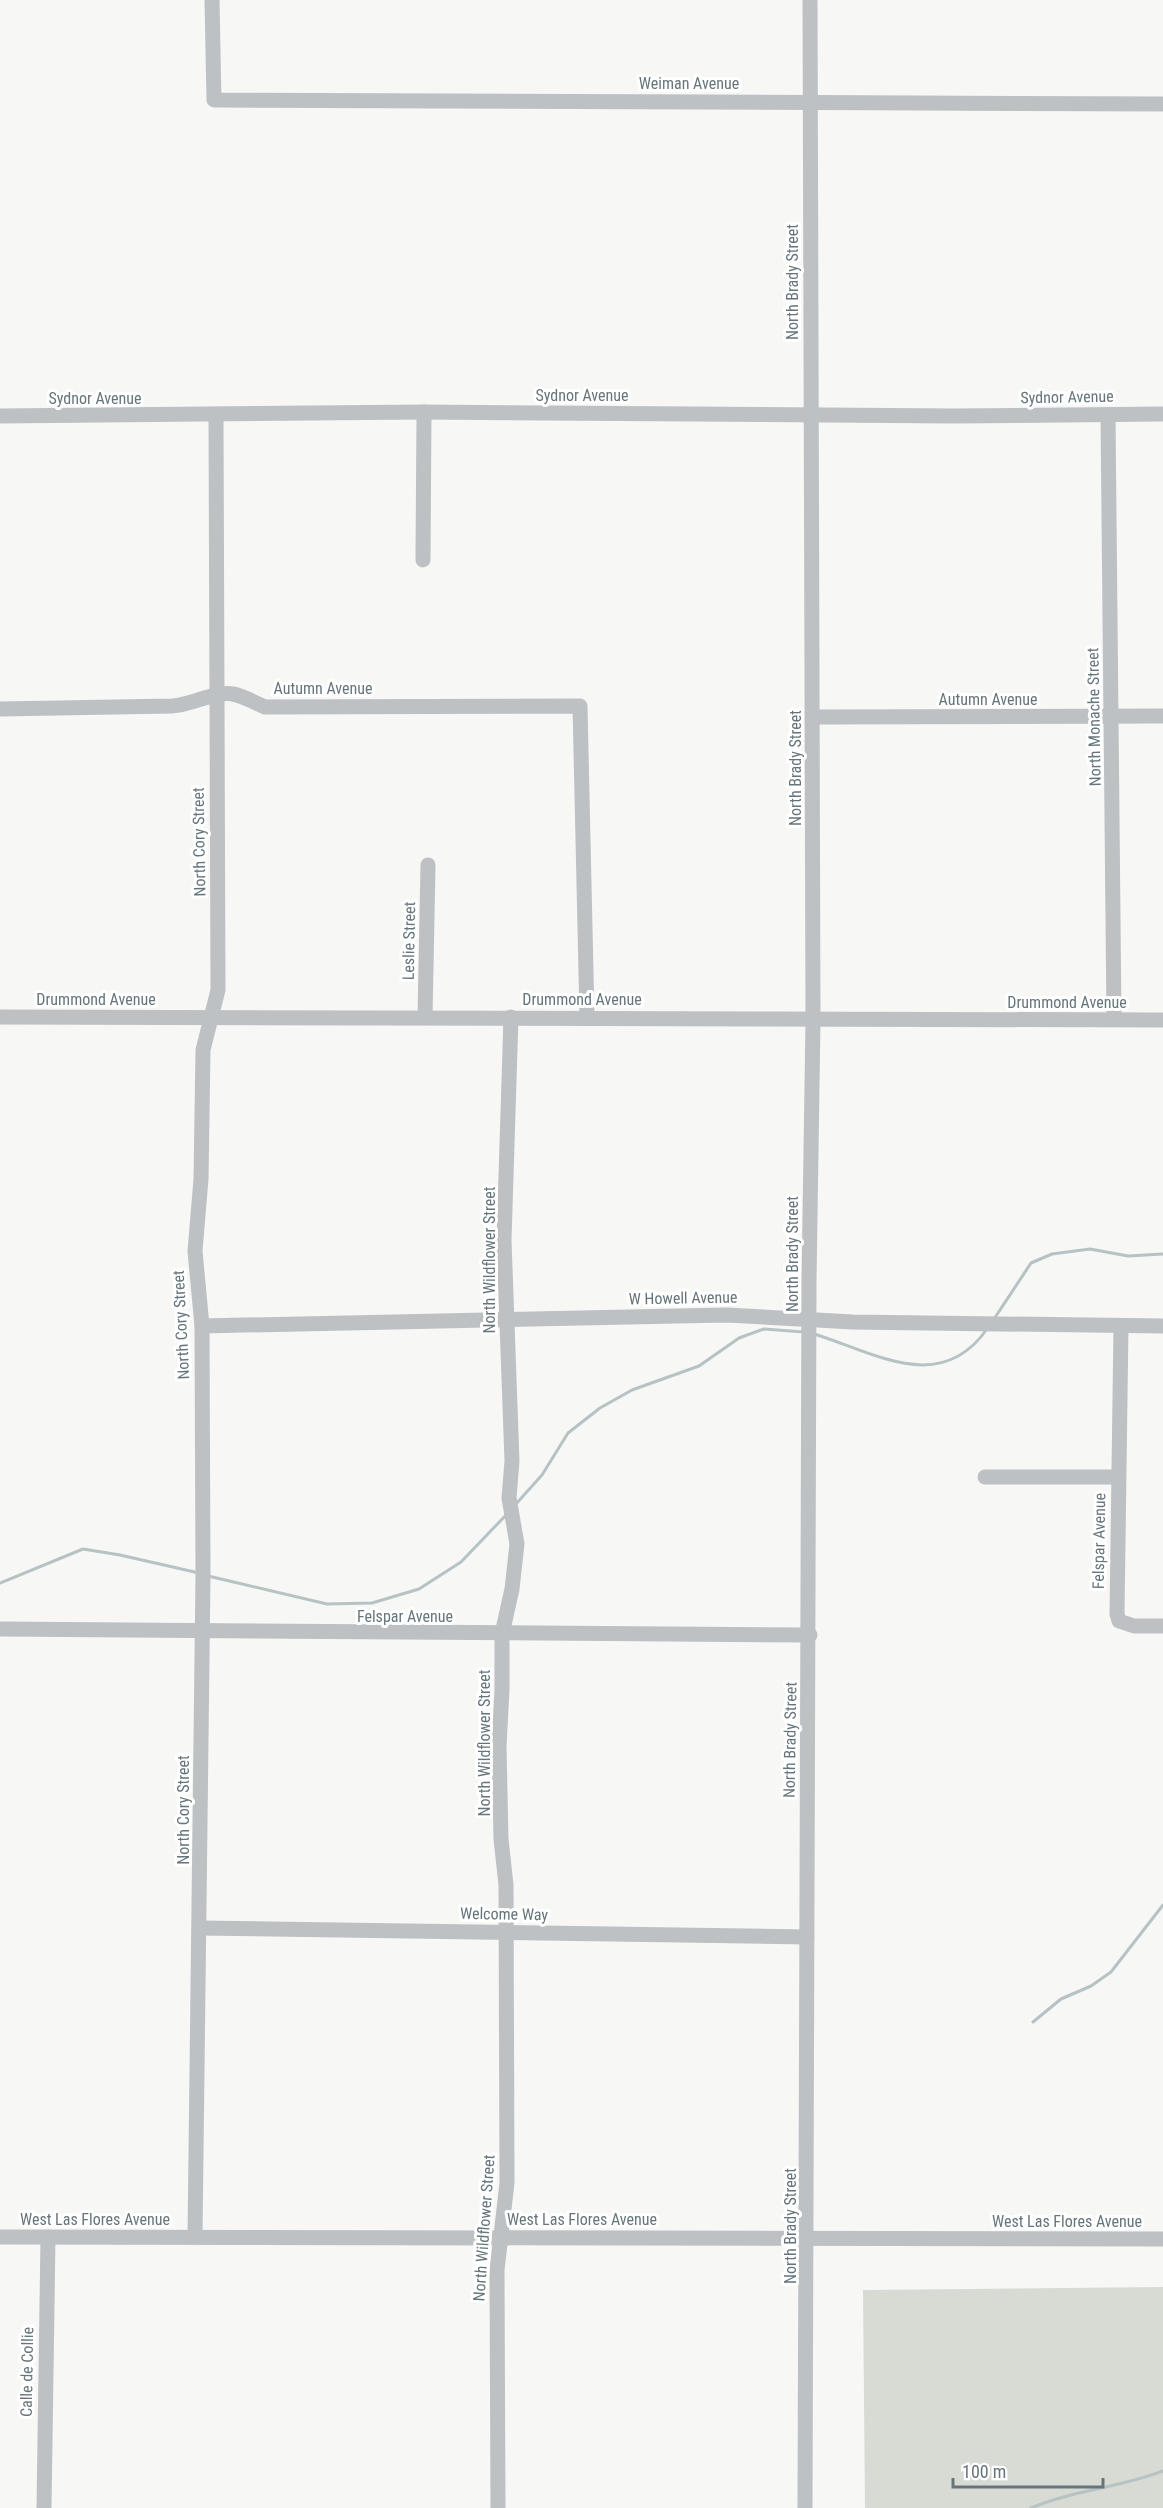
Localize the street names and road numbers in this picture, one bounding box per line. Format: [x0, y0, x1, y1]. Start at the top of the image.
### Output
street label: Weiman Avenue [639, 74, 739, 93]
street label: North Brady Street [783, 224, 802, 340]
street label: Sydnor Avenue [535, 386, 629, 405]
street label: Sydnor Avenue [1020, 387, 1114, 407]
street label: Sydnor Avenue [48, 389, 142, 408]
street label: North Monache Street [1083, 647, 1105, 786]
street label: Autumn Avenue [274, 679, 372, 698]
street label: Autumn Avenue [939, 690, 1037, 709]
street label: North Brady Street [786, 710, 805, 826]
street label: North Cory Street [189, 787, 209, 897]
street label: Leslie Street [399, 901, 419, 980]
street label: Drummond Avenue [36, 990, 156, 1009]
street label: Drummond Avenue [522, 990, 642, 1009]
street label: Drummond Avenue [1007, 993, 1127, 1012]
street label: North Wildflower Street [480, 1186, 499, 1333]
street label: North Brady Street [783, 1196, 802, 1312]
street label: North Cory Street [169, 1270, 193, 1380]
street label: W Howell Avenue [628, 1288, 738, 1308]
street label: Felspar Avenue [1089, 1493, 1109, 1589]
street label: Felspar Avenue [357, 1607, 453, 1626]
street label: North Wildflower Street [475, 1669, 494, 1816]
street label: North Brady Street [779, 1682, 801, 1798]
street label: North Cory Street [174, 1755, 193, 1865]
street label: Welcome Way [460, 1904, 548, 1924]
street label: North Wildflower Street [469, 2154, 499, 2302]
street label: North Brady Street [781, 2168, 800, 2284]
street label: West Las Flores Avenue [20, 2210, 170, 2229]
street label: West Las Flores Avenue [507, 2210, 657, 2229]
street label: West Las Flores Avenue [992, 2212, 1142, 2231]
street label: Calle de Collie [17, 2327, 37, 2417]

